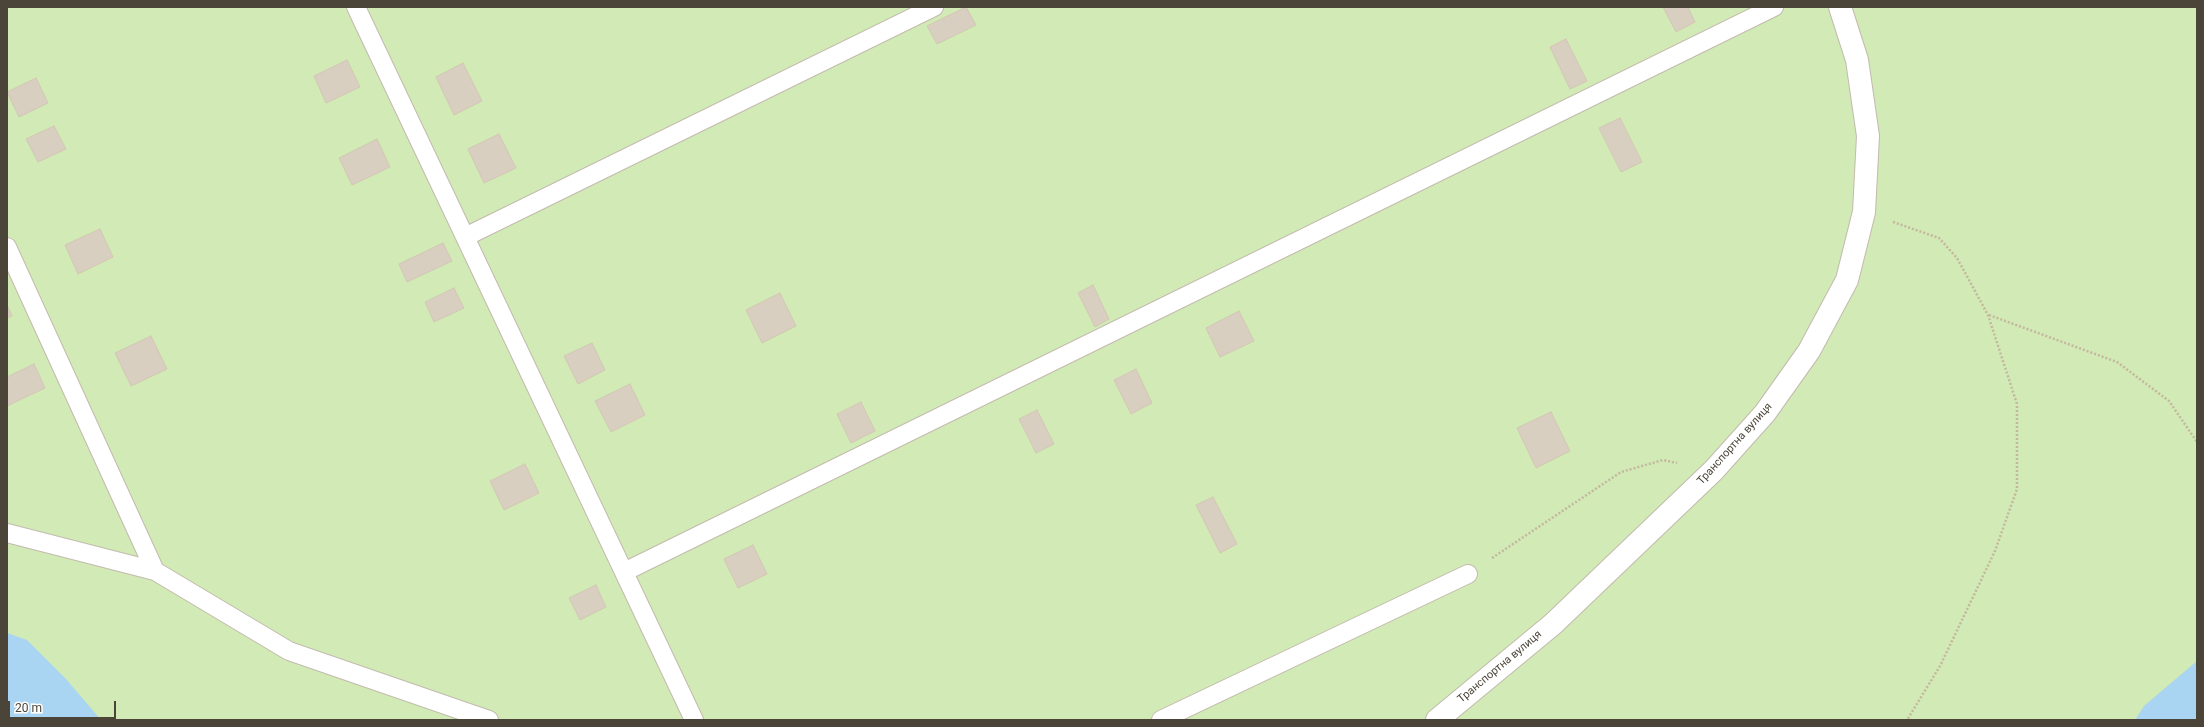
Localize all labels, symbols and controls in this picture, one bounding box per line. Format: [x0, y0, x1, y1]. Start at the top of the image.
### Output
street label: Транспортна вулиця [1695, 400, 1775, 488]
street label: Транспортна вулиця [1455, 628, 1545, 706]
scale bar [10, 693, 118, 719]
text: 20 m [15, 701, 42, 715]

